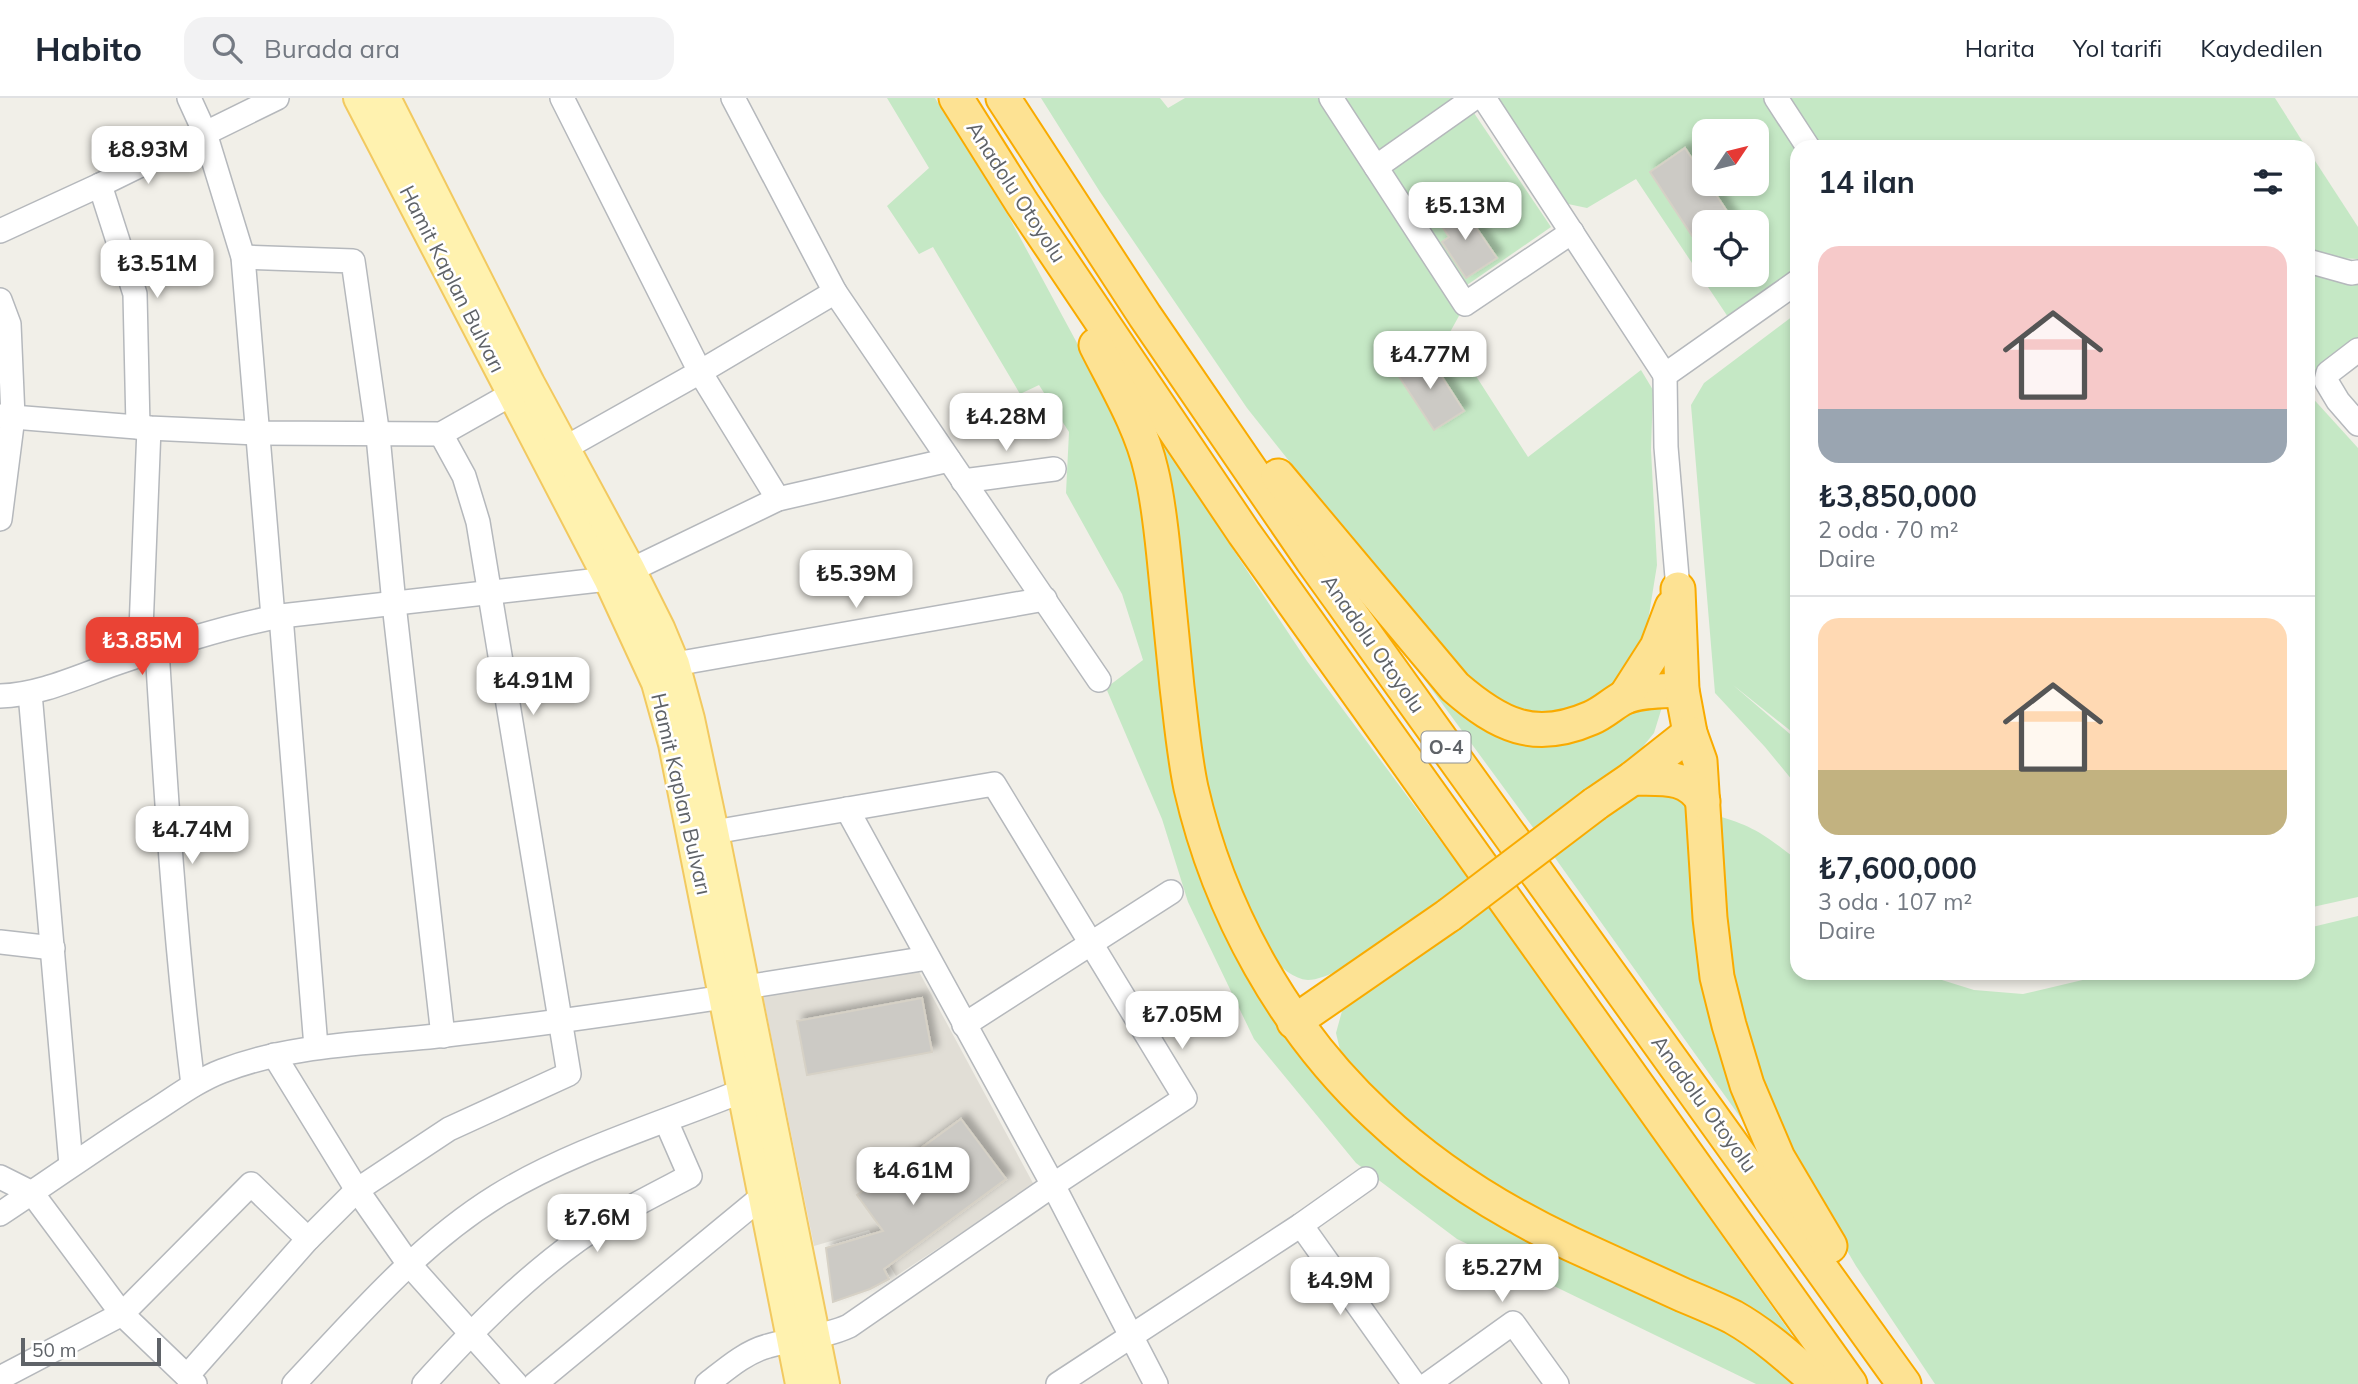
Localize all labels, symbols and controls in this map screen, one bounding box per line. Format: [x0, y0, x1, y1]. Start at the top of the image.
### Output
search box [184, 17, 674, 80]
text: Habito [35, 28, 142, 69]
icon: search [208, 29, 246, 67]
text: Burada ara [264, 32, 400, 65]
text: Harita [1965, 33, 2035, 63]
text: Yol tarifi [2073, 33, 2162, 63]
text: Kaydedilen [2200, 33, 2323, 63]
street label: Anadolu Otoyolu [962, 116, 1072, 267]
north arrow [1692, 119, 1769, 196]
map controls [1692, 119, 1769, 287]
pin: ₺8.93M [91, 126, 205, 186]
text: ₺8.93M [108, 134, 188, 163]
text: 14 ilan [1818, 163, 1915, 201]
icon: filters [2249, 163, 2287, 201]
street label: Hamit Kaplan Bulvarı [394, 181, 511, 376]
pin: ₺5.13M [1408, 183, 1522, 242]
text: ₺5.13M [1425, 190, 1505, 219]
button: locate [1692, 210, 1769, 287]
pin: ₺3.51M [100, 240, 214, 300]
text: ₺3.51M [117, 248, 197, 277]
icon: home [1990, 292, 2116, 418]
pin: ₺4.77M [1373, 331, 1487, 391]
text: ₺4.77M [1390, 339, 1470, 368]
pin: ₺4.28M [949, 394, 1063, 453]
text: ₺4.28M [966, 401, 1046, 430]
text: ₺3,850,000 [1818, 477, 1977, 515]
text: 2 oda · 70 m² [1818, 515, 1958, 544]
text: Daire [1818, 544, 1875, 573]
pin: ₺5.39M [799, 550, 913, 610]
text: ₺5.39M [816, 558, 896, 587]
street label: Anadolu Otoyolu [1316, 569, 1431, 718]
pin: ₺3.85M [85, 618, 199, 677]
text: ₺3.85M [102, 625, 182, 654]
pin: ₺4.91M [476, 658, 590, 717]
icon: home [1990, 664, 2116, 790]
text: ₺4.91M [493, 665, 573, 694]
street label: Hamit Kaplan Bulvarı [646, 690, 718, 897]
road number: O-4 [1422, 732, 1470, 762]
pin: ₺4.74M [135, 806, 249, 866]
text: ₺4.74M [152, 814, 232, 843]
text: ₺7,600,000 [1818, 849, 1977, 887]
text: 3 oda · 107 m² [1818, 887, 1972, 916]
text: Daire [1818, 916, 1875, 945]
pin: ₺7.05M [1125, 992, 1239, 1051]
text: ₺7.05M [1142, 999, 1222, 1028]
street label: Anadolu Otoyolu [1646, 1030, 1763, 1177]
pin: ₺4.61M [856, 1148, 970, 1207]
text: ₺4.61M [873, 1155, 953, 1184]
pin: ₺7.6M [548, 1194, 646, 1254]
text: ₺7.6M [563, 1202, 631, 1231]
pin: ₺5.27M [1445, 1244, 1559, 1304]
text: ₺5.27M [1462, 1252, 1542, 1281]
pin: ₺4.9M [1291, 1258, 1389, 1317]
text: ₺4.9M [1306, 1265, 1374, 1294]
scale bar [21, 1335, 161, 1367]
text: 50 m [32, 1338, 76, 1362]

